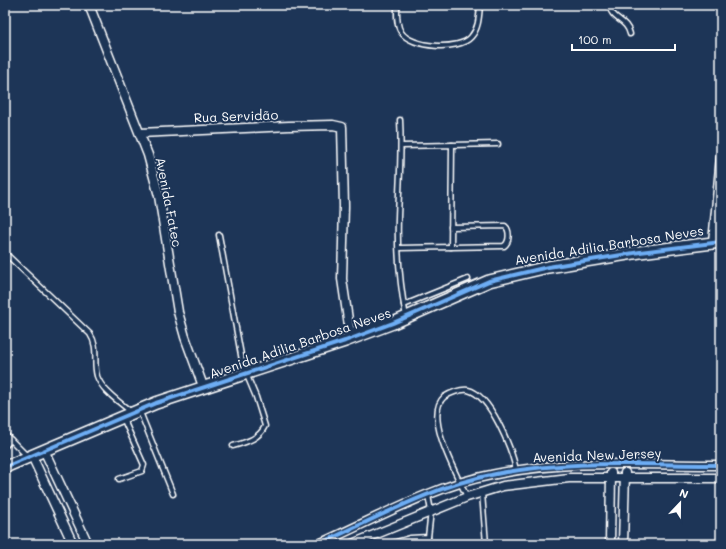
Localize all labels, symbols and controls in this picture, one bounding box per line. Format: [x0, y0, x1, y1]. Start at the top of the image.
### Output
scale bar [572, 26, 675, 52]
text: 100 m [578, 31, 612, 47]
street label: Rua Servidão [193, 106, 279, 125]
street label: Avenida Fatec [152, 156, 187, 249]
street label: Avenida Adilia Barbosa Neves [513, 221, 705, 268]
street label: Avenida Adilia Barbosa Neves [207, 303, 393, 382]
street label: Avenida New Jersey [532, 444, 662, 465]
north arrow [660, 483, 700, 523]
text: N [677, 485, 691, 502]

